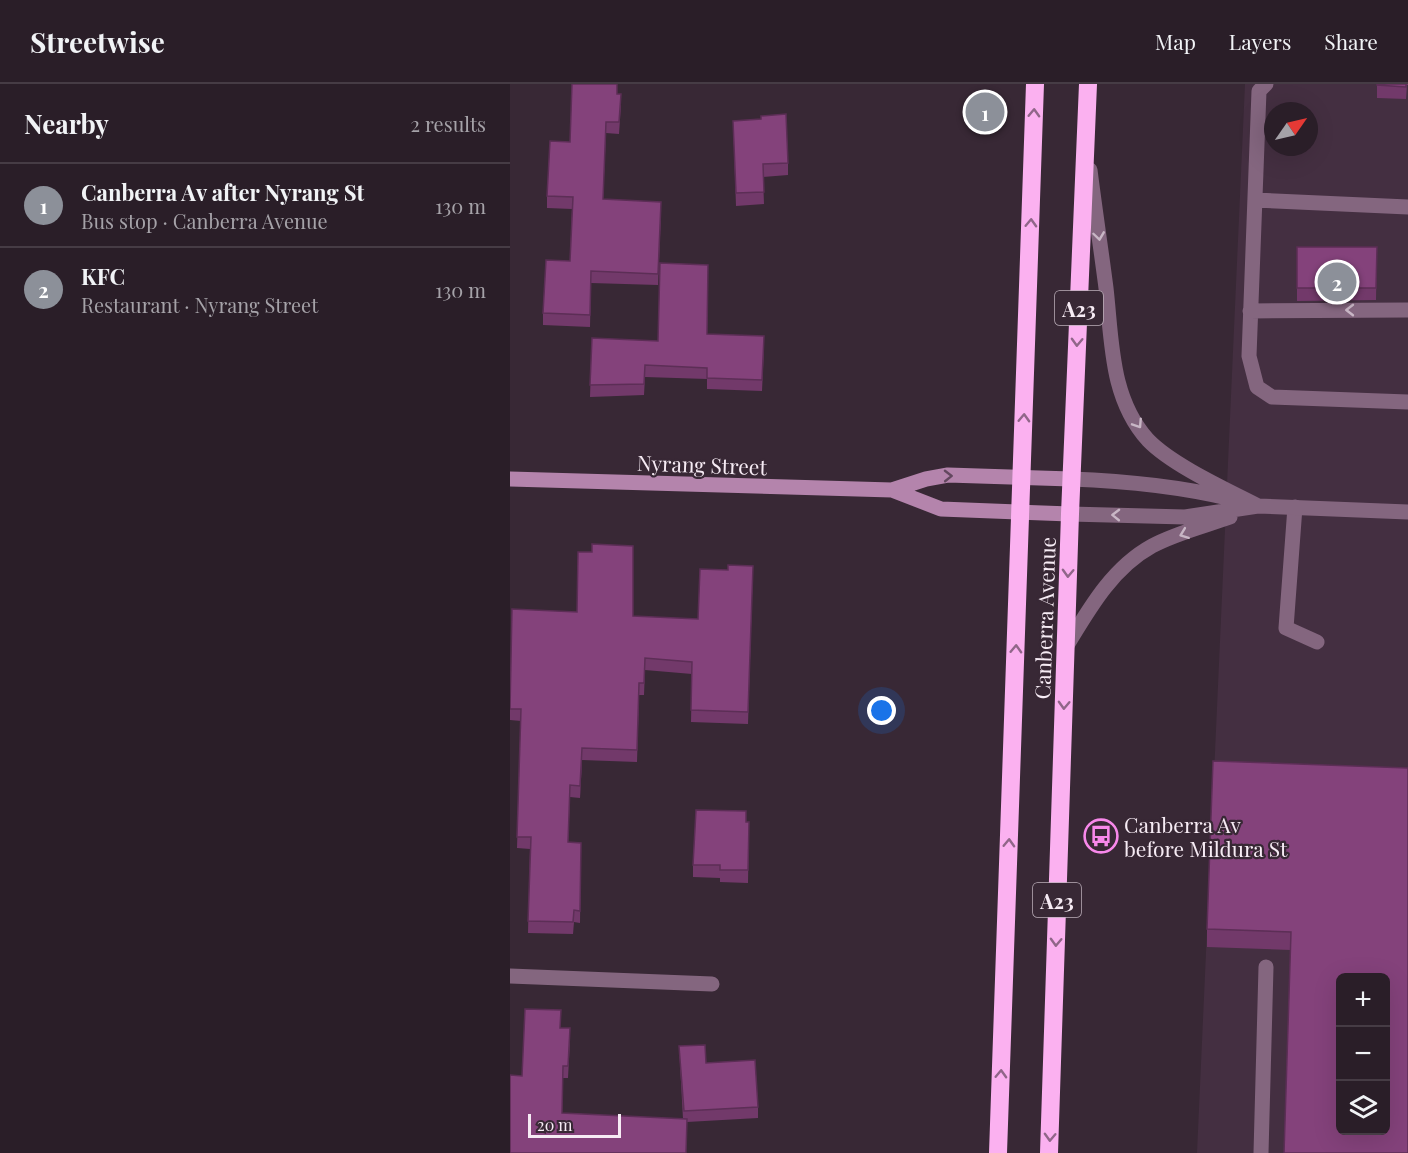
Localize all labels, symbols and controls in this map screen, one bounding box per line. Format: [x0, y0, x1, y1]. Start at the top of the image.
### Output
text: Streetwise [30, 23, 165, 60]
text: Map [1155, 27, 1196, 55]
text: Layers [1229, 27, 1291, 55]
text: Share [1324, 27, 1378, 55]
pin: 1 [966, 90, 1004, 135]
north arrow [1264, 102, 1318, 156]
text: Nearby [24, 106, 109, 141]
one-way arrow [1028, 109, 1041, 118]
text: 2 results [411, 110, 486, 137]
text: Canberra Av after Nyrang St [81, 177, 364, 207]
text: 1 [40, 192, 47, 219]
text: 130 m [435, 192, 486, 219]
text: Bus stop · Canberra Avenue [81, 207, 328, 234]
one-way arrow [1024, 218, 1037, 227]
one-way arrow [1092, 231, 1104, 241]
pin: 2 [1318, 260, 1356, 304]
text: KFC [81, 261, 125, 291]
text: 2 [38, 276, 49, 303]
text: 130 m [435, 276, 486, 303]
text: Restaurant · Nyrang Street [81, 291, 318, 318]
road number: A23 [1055, 291, 1103, 325]
one-way arrow [1345, 304, 1354, 316]
one-way arrow [1071, 337, 1084, 346]
one-way arrow [1017, 413, 1030, 422]
one-way arrow [1131, 418, 1143, 428]
street label: Nyrang Street [637, 448, 768, 480]
one-way arrow [944, 470, 953, 483]
one-way arrow [1112, 509, 1121, 521]
one-way arrow [1179, 527, 1190, 539]
street label: Canberra Avenue [1027, 536, 1061, 700]
one-way arrow [1062, 568, 1075, 577]
one-way arrow [1009, 644, 1022, 653]
your location [867, 696, 896, 725]
one-way arrow [1058, 701, 1070, 710]
place label: Canberra Av before Mildura St [1124, 810, 1288, 862]
bus stop icon: Canberra Av before Mildura St [1083, 818, 1119, 854]
one-way arrow [1003, 839, 1015, 848]
road number: A23 [1033, 883, 1081, 917]
one-way arrow [1050, 938, 1062, 947]
map controls [1336, 973, 1390, 1135]
button: + [1336, 973, 1390, 1027]
button: − [1336, 1027, 1390, 1081]
one-way arrow [994, 1069, 1007, 1078]
button: layers [1336, 1081, 1390, 1135]
scale bar [528, 1111, 621, 1138]
text: 20 m [537, 1114, 572, 1135]
one-way arrow [1043, 1133, 1056, 1142]

